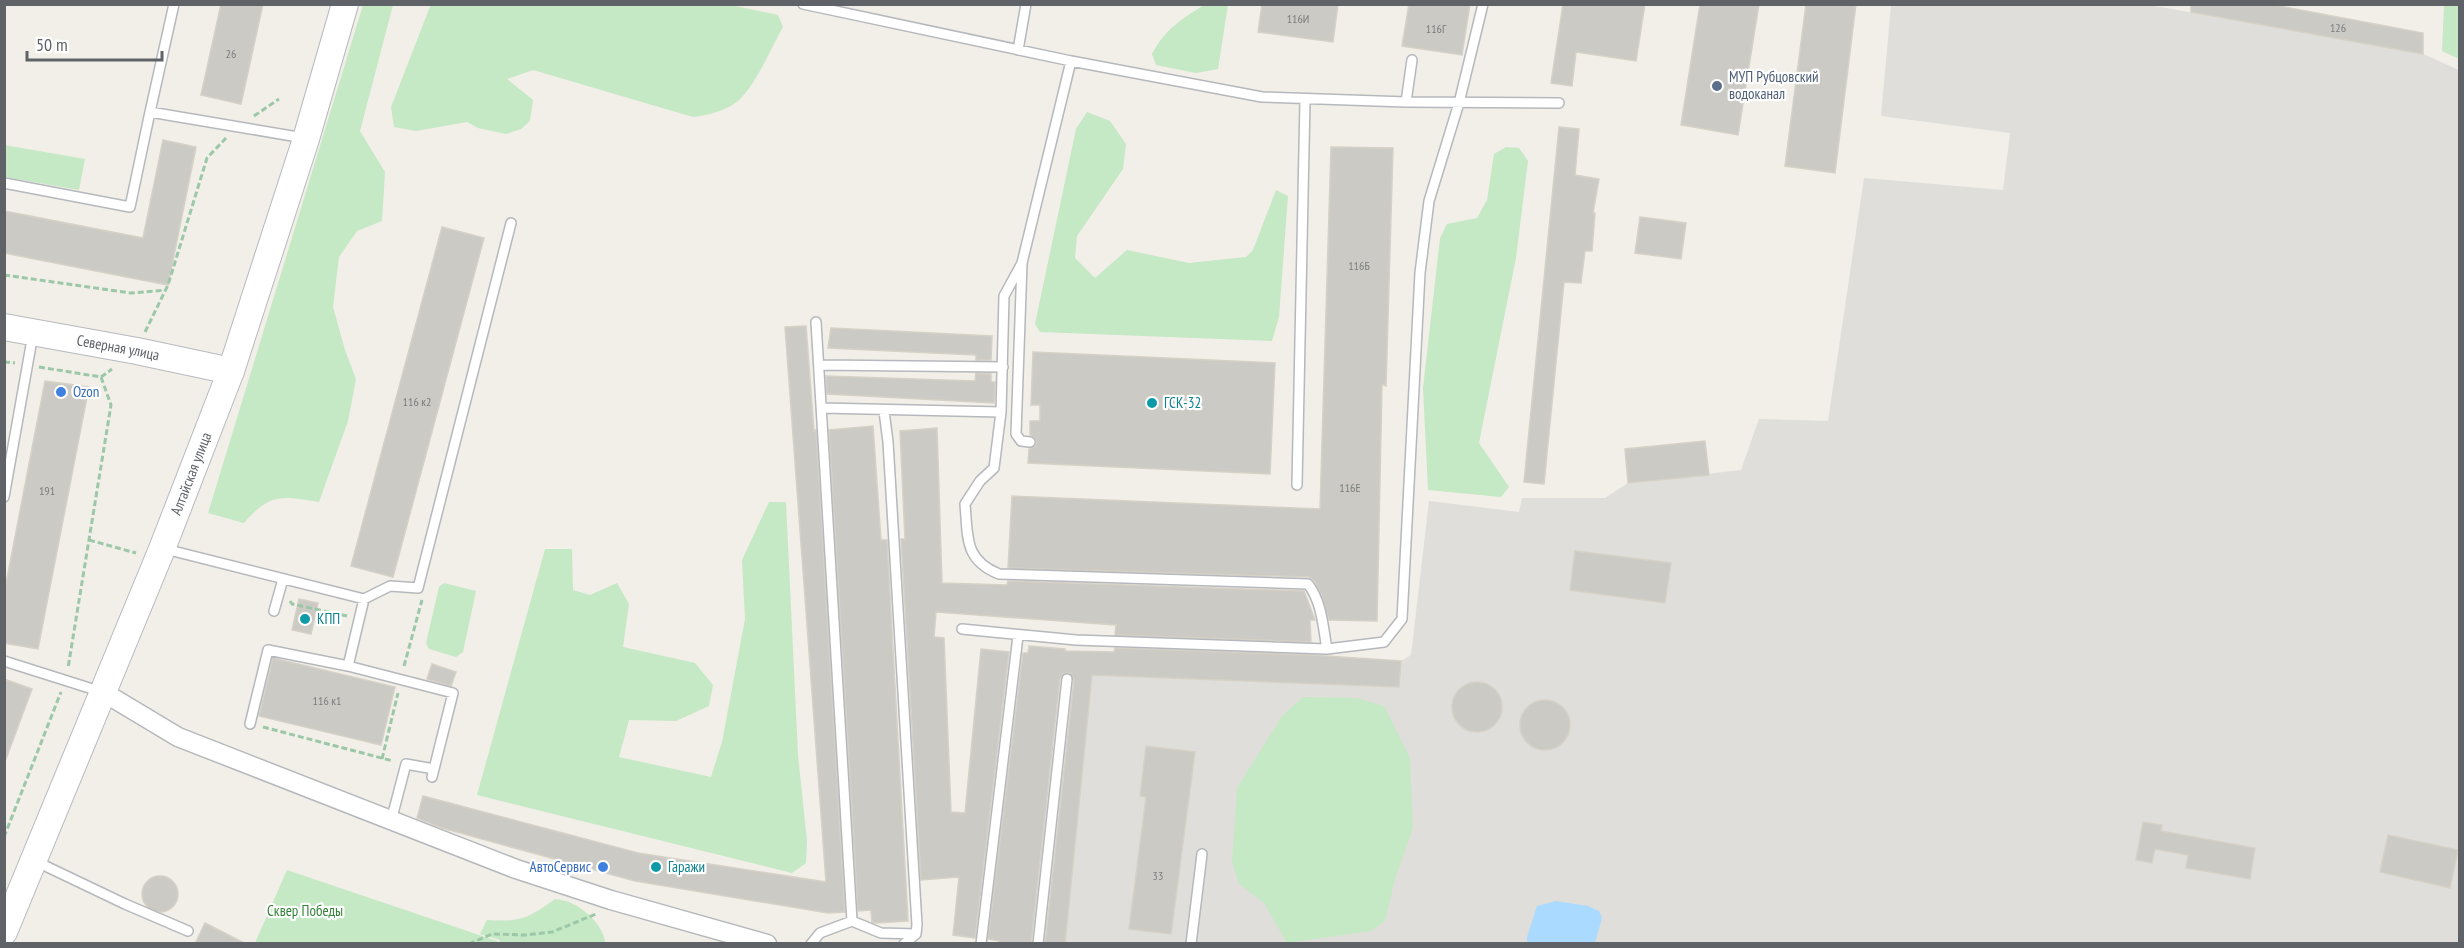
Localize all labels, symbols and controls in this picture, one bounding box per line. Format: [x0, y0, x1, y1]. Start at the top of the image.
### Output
house number: 116И [1287, 11, 1309, 26]
house number: 126 [2330, 20, 2346, 35]
house number: 116Г [1426, 21, 1447, 36]
scale bar [27, 24, 162, 62]
text: 50 m [36, 33, 68, 56]
house number: 26 [226, 46, 236, 61]
place label: МУП Рубцовский водоканал [1729, 67, 1819, 103]
marker: МУП Рубцовский водоканал [1710, 79, 1724, 93]
house number: 116Б [1348, 258, 1370, 273]
street label: Северная улица [75, 330, 161, 365]
place label: Ozon [73, 382, 99, 401]
marker: Ozon [54, 385, 68, 399]
place label: ГСК-32 [1164, 393, 1201, 412]
house number: 116 к2 [403, 394, 431, 409]
marker: ГСК-32 [1145, 396, 1159, 410]
street label: Алтайская улица [166, 429, 215, 518]
house number: 116Е [1339, 480, 1361, 495]
house number: 191 [39, 483, 55, 498]
place label: КПП [317, 609, 340, 628]
marker: КПП [298, 612, 312, 626]
house number: 116 к1 [313, 693, 341, 708]
place label: АвтоСервис [530, 857, 592, 876]
place label: Гаражи [668, 857, 705, 876]
marker: АвтоСервис [596, 860, 610, 874]
marker: Гаражи [649, 860, 663, 874]
house number: 33 [1153, 868, 1163, 883]
park label: Сквер Победы [267, 901, 343, 920]

